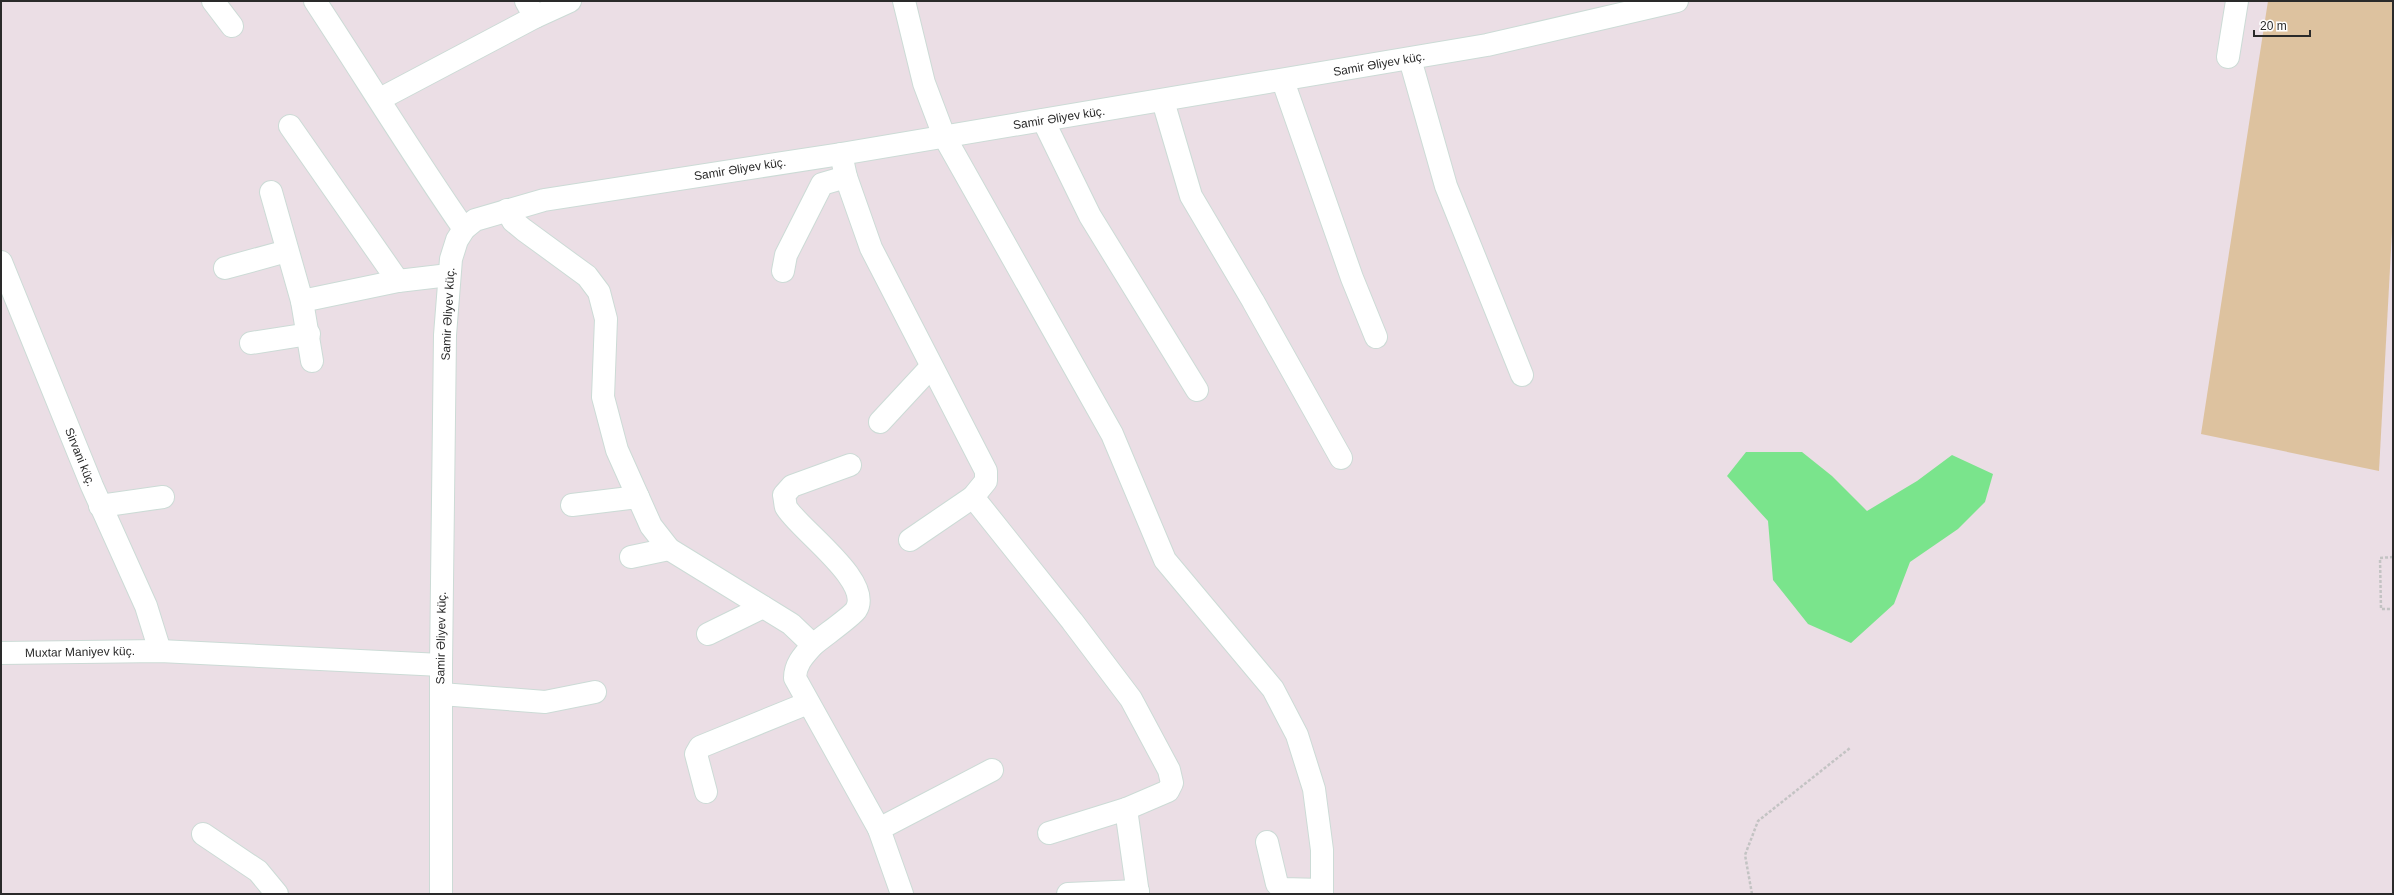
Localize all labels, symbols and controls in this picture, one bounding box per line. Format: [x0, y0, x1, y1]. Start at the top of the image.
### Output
scale bar [2254, 12, 2310, 38]
text: 20 m [2260, 19, 2287, 33]
street label: Samir Əliyev küç. [1332, 49, 1426, 79]
street label: Samir Əliyev küç. [1012, 104, 1106, 132]
street label: Samir Əliyev küç. [693, 155, 787, 183]
street label: Samir Əliyev küç. [439, 267, 457, 361]
street label: Sirvani küç. [62, 426, 98, 488]
street label: Samir Əliyev küç. [433, 591, 449, 685]
street label: Muxtar Maniyev küç. [25, 644, 135, 660]

